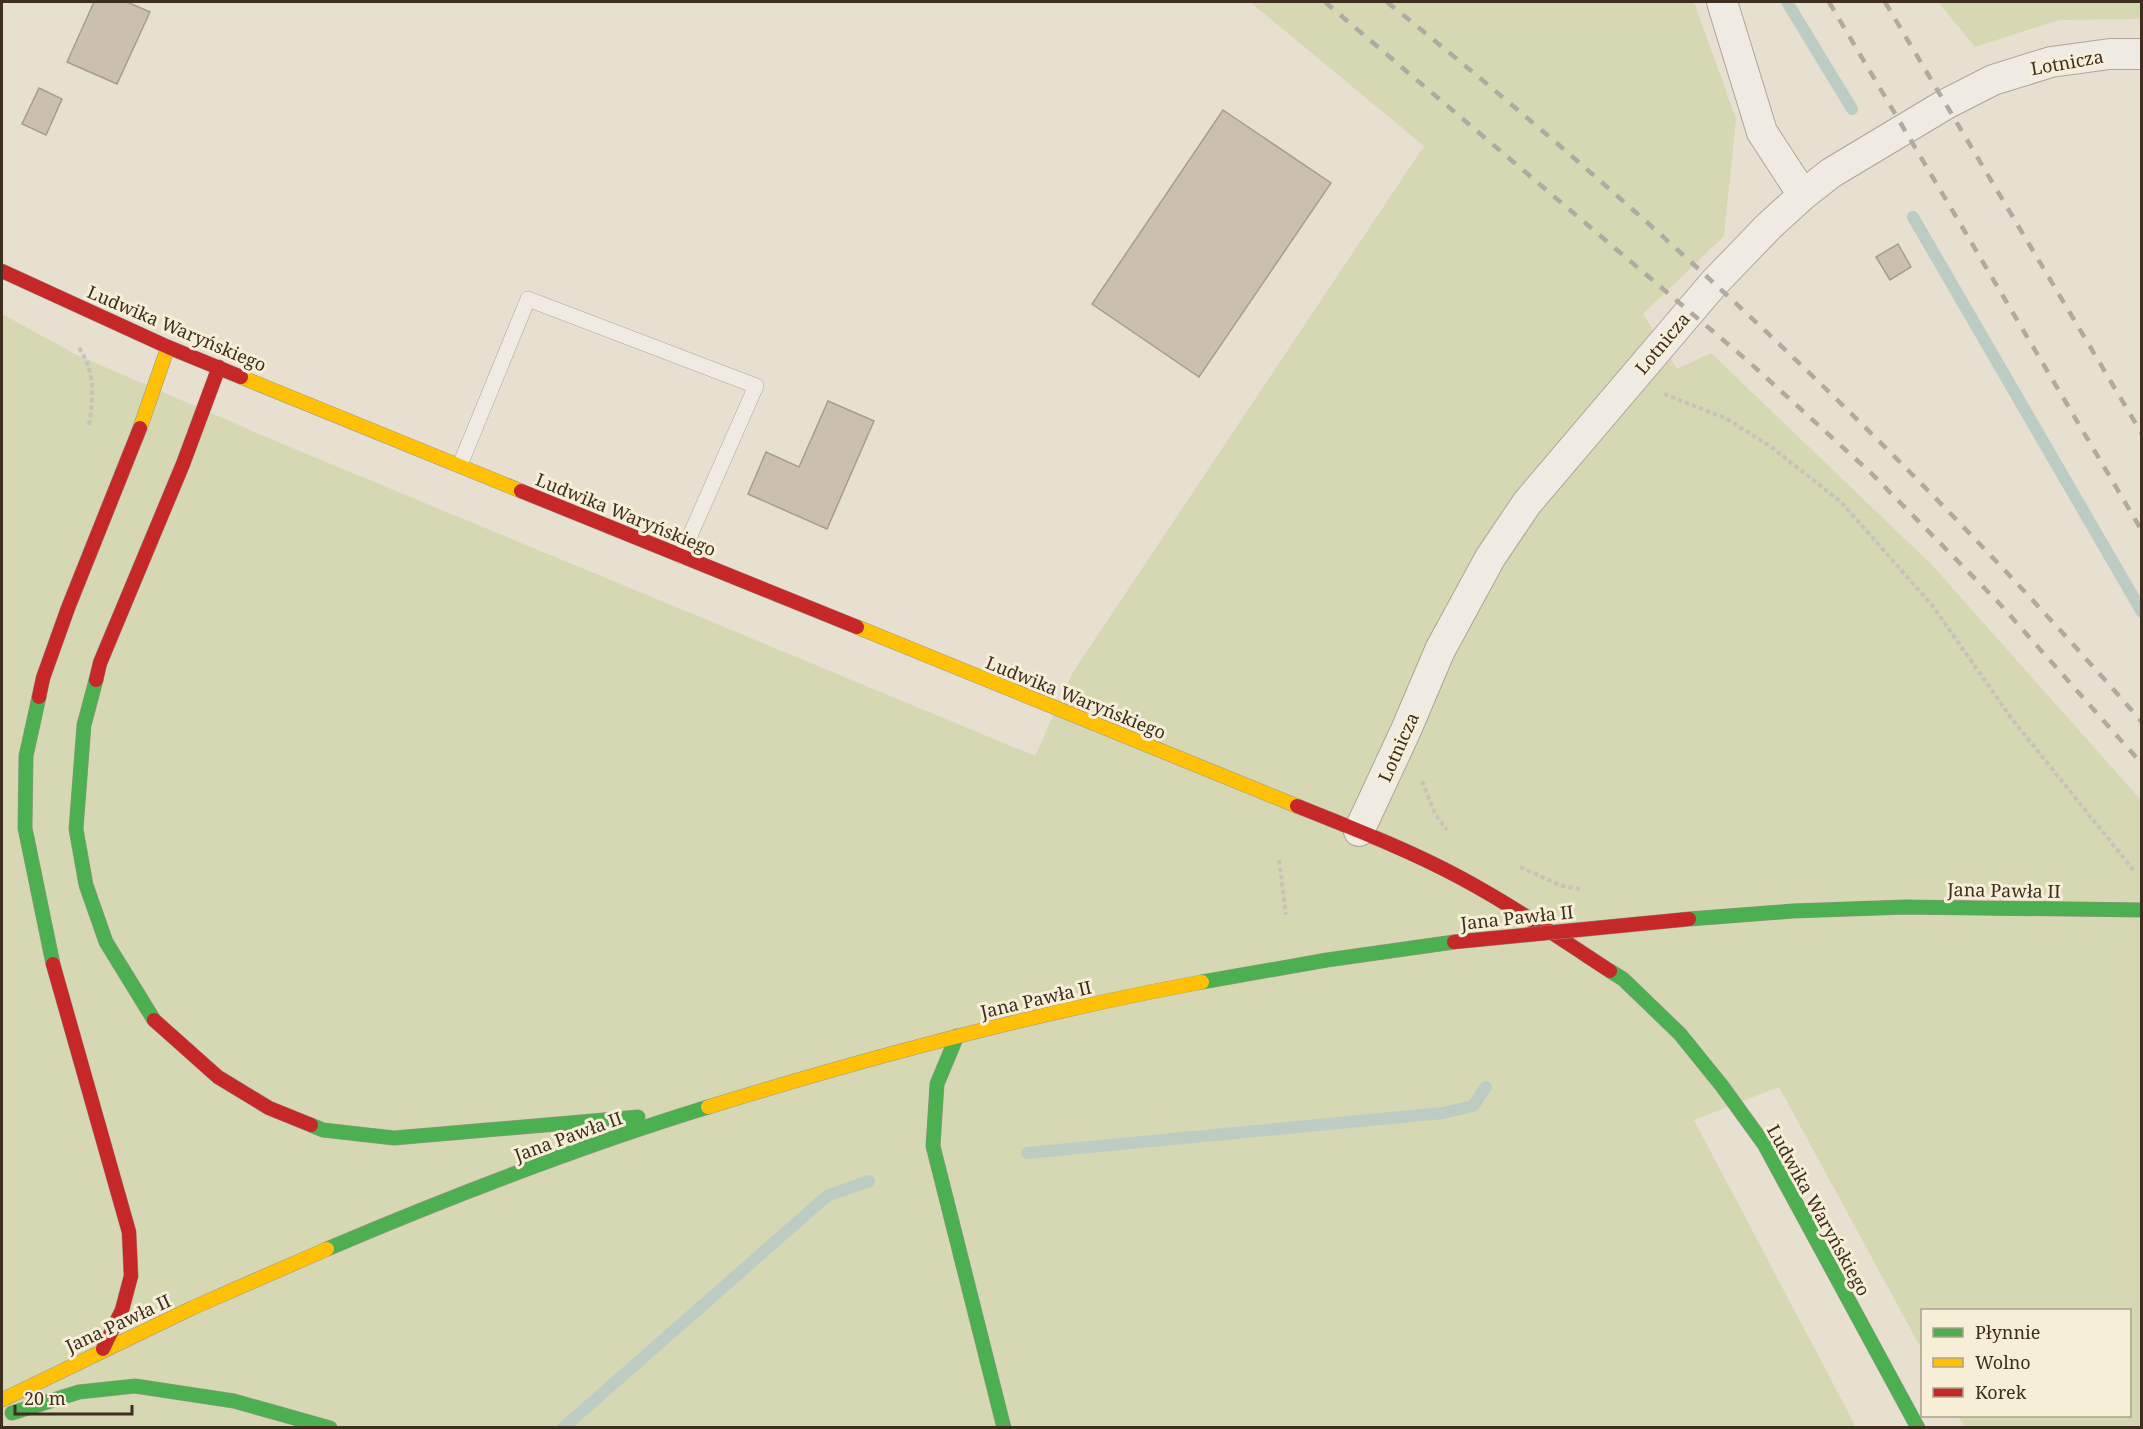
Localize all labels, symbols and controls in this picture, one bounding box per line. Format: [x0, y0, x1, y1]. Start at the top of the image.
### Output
street label: Lotnicza [2029, 44, 2105, 80]
street label: Ludwika Waryńskiego [84, 279, 270, 377]
street label: Lotnicza [1629, 307, 1695, 379]
street label: Ludwika Waryńskiego [532, 467, 720, 561]
street label: Ludwika Waryńskiego [982, 650, 1170, 744]
street label: Lotnicza [1372, 709, 1424, 785]
street label: Jana Pawła II [1946, 877, 2061, 903]
street label: Jana Pawła II [1458, 899, 1575, 935]
street label: Jana Pawła II [977, 975, 1094, 1024]
street label: Jana Pawła II [510, 1105, 625, 1167]
street label: Ludwika Waryńskiego [1762, 1120, 1876, 1300]
street label: Jana Pawła II [61, 1288, 174, 1358]
legend [1921, 1309, 2131, 1417]
text: Płynnie [1975, 1320, 2040, 1344]
text: Wolno [1975, 1350, 2031, 1374]
scale bar [15, 1378, 132, 1416]
text: Korek [1975, 1380, 2027, 1404]
text: 20 m [24, 1386, 66, 1410]

